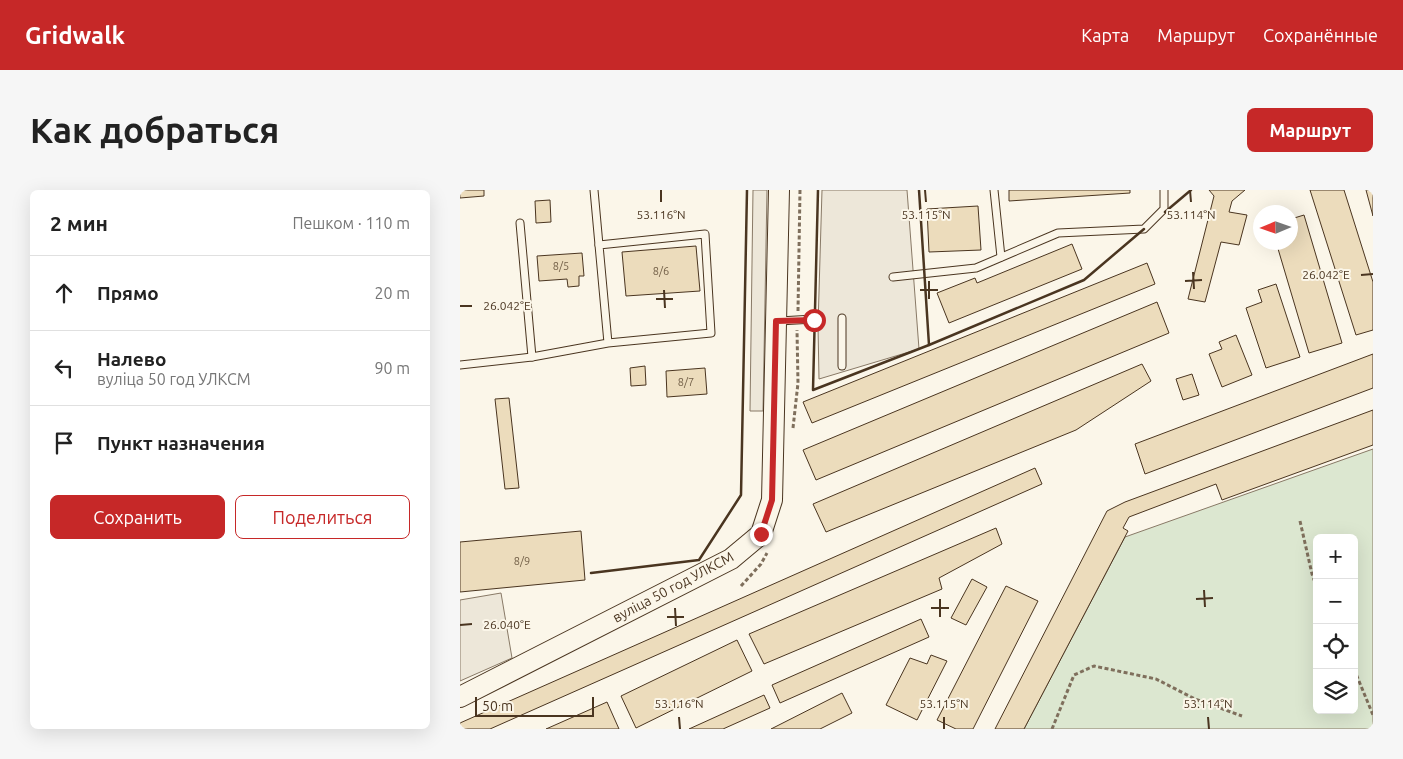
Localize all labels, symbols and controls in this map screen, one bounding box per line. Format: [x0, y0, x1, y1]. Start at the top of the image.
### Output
text: Gridwalk [25, 22, 125, 49]
text: Карта [1081, 25, 1129, 45]
text: Маршрут [1157, 25, 1235, 45]
text: Сохранённые [1263, 25, 1378, 45]
button: Маршрут [1247, 108, 1373, 152]
text: Как добраться [30, 110, 279, 150]
north arrow [1253, 205, 1298, 250]
text: 53.116°N [636, 208, 686, 221]
text: 53.115°N [901, 208, 951, 221]
text: 53.114°N [1166, 208, 1216, 221]
text: 2 мин [50, 211, 108, 235]
text: Пешком · 110 m [292, 214, 410, 232]
house number: 8/5 [553, 260, 569, 272]
house number: 8/6 [653, 265, 669, 277]
text: 26.042°E [1302, 268, 1350, 281]
icon: ahead [50, 279, 78, 307]
text: Прямо [97, 282, 159, 304]
text: 20 m [374, 284, 410, 302]
text: 26.042°E [483, 299, 531, 312]
route start [803, 309, 826, 332]
text: Налево [97, 348, 166, 370]
icon: left [50, 354, 78, 382]
text: 90 m [374, 359, 410, 377]
text: вуліца 50 год УЛКСМ [97, 370, 251, 388]
house number: 8/7 [678, 376, 694, 388]
icon: arrive [50, 429, 78, 457]
text: Пункт назначения [97, 432, 265, 454]
button: Сохранить [50, 495, 225, 539]
button: Поделиться [235, 495, 410, 539]
route end [750, 523, 773, 546]
map controls [1313, 534, 1358, 714]
button: + [1313, 534, 1358, 579]
street label: вуліца 50 год УЛКСМ [610, 548, 736, 626]
house number: 8/9 [514, 555, 530, 567]
button: − [1313, 579, 1358, 624]
text: 26.040°E [483, 618, 531, 631]
button: locate [1313, 624, 1358, 669]
button: layers [1313, 669, 1358, 714]
scale bar [475, 694, 594, 717]
text: 53.116°N [654, 697, 704, 710]
text: 53.115°N [919, 697, 969, 710]
text: 53.114°N [1183, 697, 1233, 710]
text: 50 m [482, 698, 513, 714]

